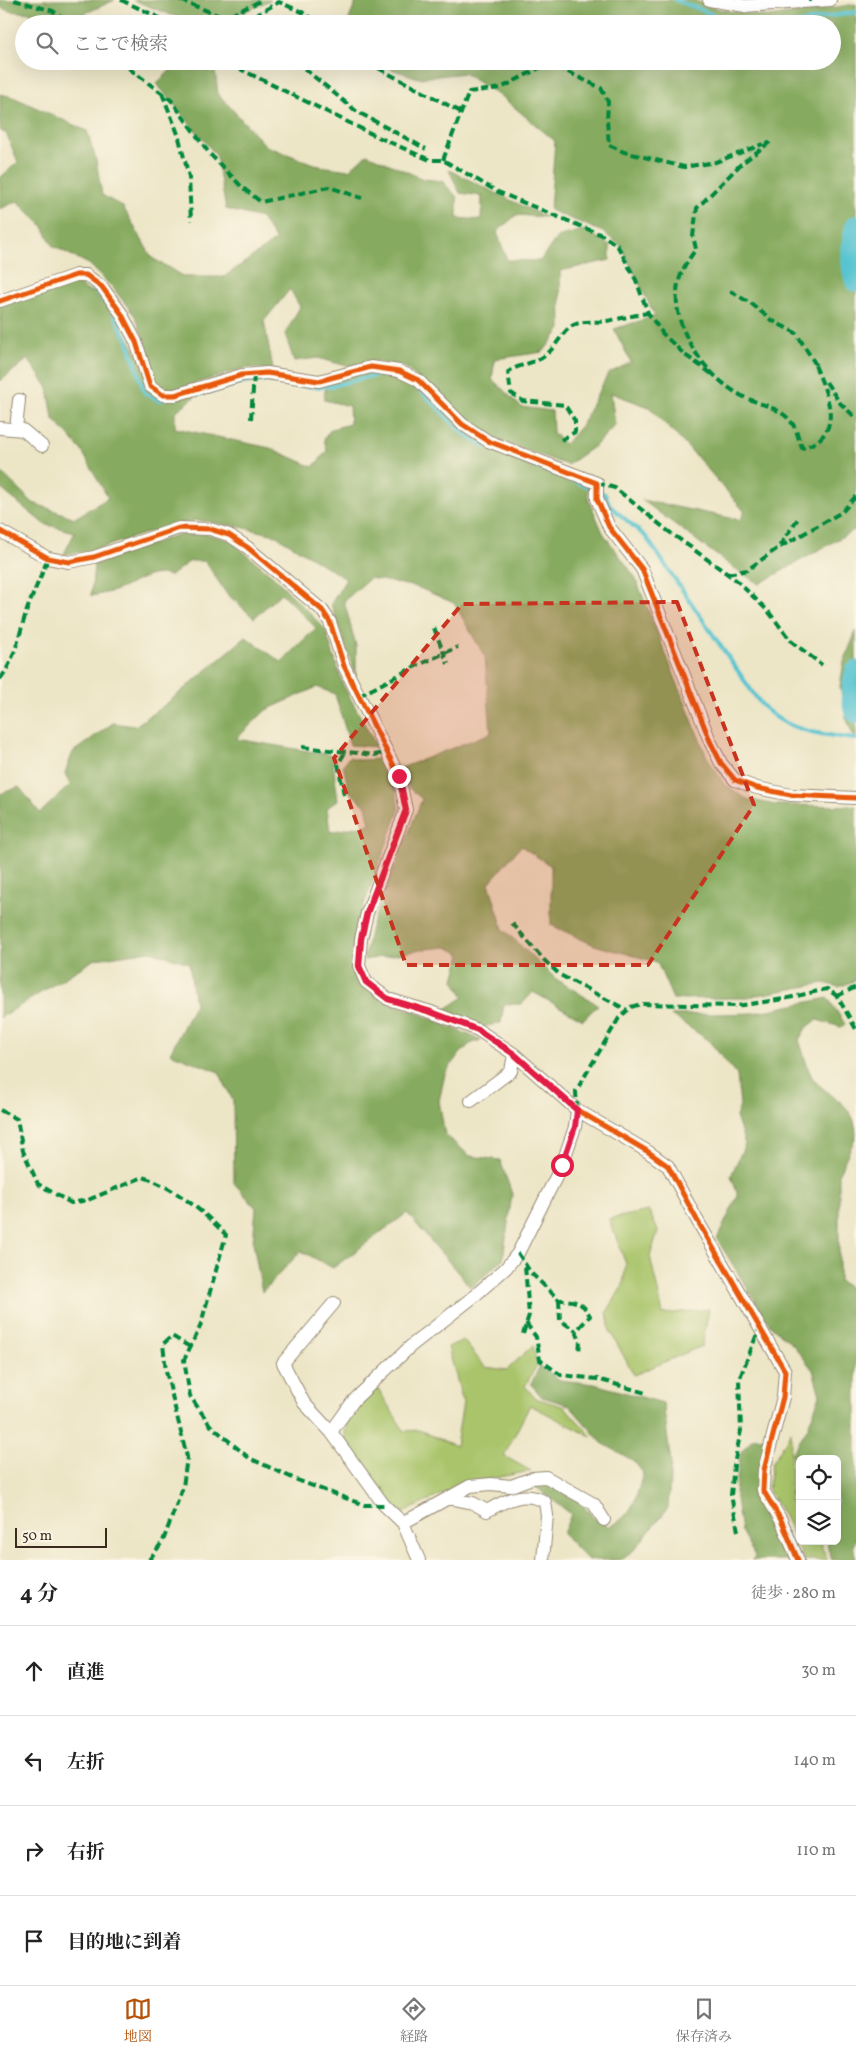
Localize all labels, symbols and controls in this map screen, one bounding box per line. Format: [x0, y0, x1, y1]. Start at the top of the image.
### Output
search box [15, 15, 841, 70]
icon: search [33, 29, 61, 57]
text: ここで検索 [73, 32, 168, 58]
route end [388, 765, 411, 788]
route start [551, 1154, 574, 1177]
map controls [796, 1455, 841, 1545]
button: locate [796, 1455, 841, 1500]
button: layers [796, 1500, 841, 1545]
scale bar [15, 1525, 108, 1548]
text: 50 m [22, 1527, 52, 1546]
text: 4 分 [20, 1580, 58, 1609]
text: 徒歩 · 280 m [751, 1583, 836, 1605]
icon: ahead [20, 1657, 48, 1685]
text: 直進 [67, 1660, 105, 1686]
text: 30 m [801, 1660, 836, 1682]
icon: left [20, 1747, 48, 1775]
text: 左折 [67, 1750, 105, 1776]
text: 140 m [794, 1750, 836, 1772]
icon: right [20, 1837, 48, 1865]
text: 右折 [67, 1840, 105, 1866]
text: 110 m [797, 1840, 836, 1862]
icon: arrive [20, 1927, 48, 1955]
text: 目的地に到着 [67, 1930, 181, 1956]
tab: 地図 [124, 1995, 152, 2047]
tab: 経路 [400, 1995, 428, 2047]
tab: 保存済み [676, 1995, 732, 2047]

